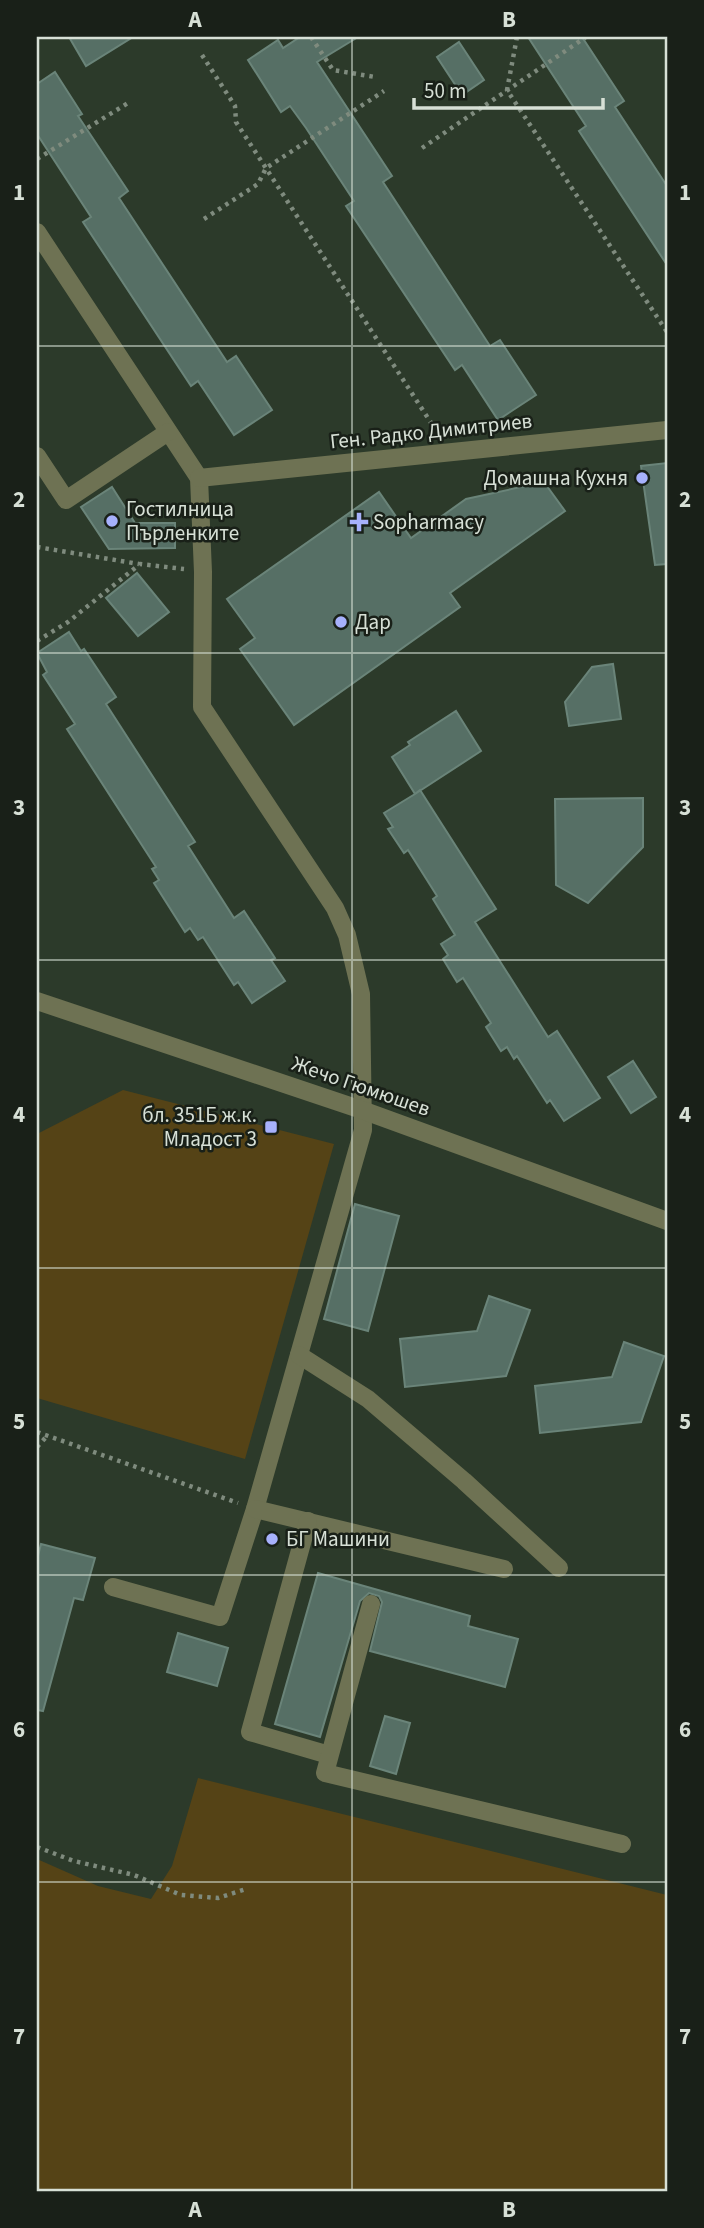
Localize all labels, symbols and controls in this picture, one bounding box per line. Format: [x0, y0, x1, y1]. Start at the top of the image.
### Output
text: A [187, 3, 202, 36]
text: B [502, 3, 516, 36]
scale bar [414, 66, 602, 110]
text: 50 m [424, 76, 466, 106]
text: 1 [13, 176, 25, 209]
text: 1 [679, 176, 691, 209]
street label: Ген. Радко Димитриев [328, 405, 534, 457]
place label: Домашна Кухня [484, 463, 628, 493]
marker: Домашна Кухня [634, 470, 650, 486]
text: 2 [13, 483, 25, 516]
text: 2 [679, 483, 691, 516]
place label: Гостилница Пърленките [126, 494, 239, 548]
place label: Sopharmacy [373, 507, 484, 537]
marker: Гостилница Пърленките [104, 513, 120, 529]
marker: Sopharmacy [351, 514, 367, 530]
place label: Дар [355, 607, 391, 637]
marker: Дар [333, 614, 349, 630]
text: 3 [13, 791, 25, 824]
text: 3 [679, 791, 691, 824]
street label: Жечо Гюмюшев [288, 1048, 434, 1124]
text: 4 [13, 1098, 25, 1131]
text: 4 [679, 1098, 691, 1131]
place label: бл. 351Б ж.к. Младост 3 [142, 1100, 257, 1154]
marker: бл. 351Б ж.к. Младост 3 [263, 1119, 279, 1135]
text: 5 [13, 1405, 25, 1438]
text: 5 [679, 1405, 691, 1438]
place label: БГ Машини [286, 1524, 390, 1554]
marker: БГ Машини [264, 1531, 280, 1547]
text: 6 [13, 1713, 25, 1746]
text: 6 [679, 1713, 691, 1746]
text: 7 [13, 2020, 25, 2053]
text: 7 [679, 2020, 691, 2053]
text: A [187, 2193, 202, 2226]
text: B [502, 2193, 516, 2226]

